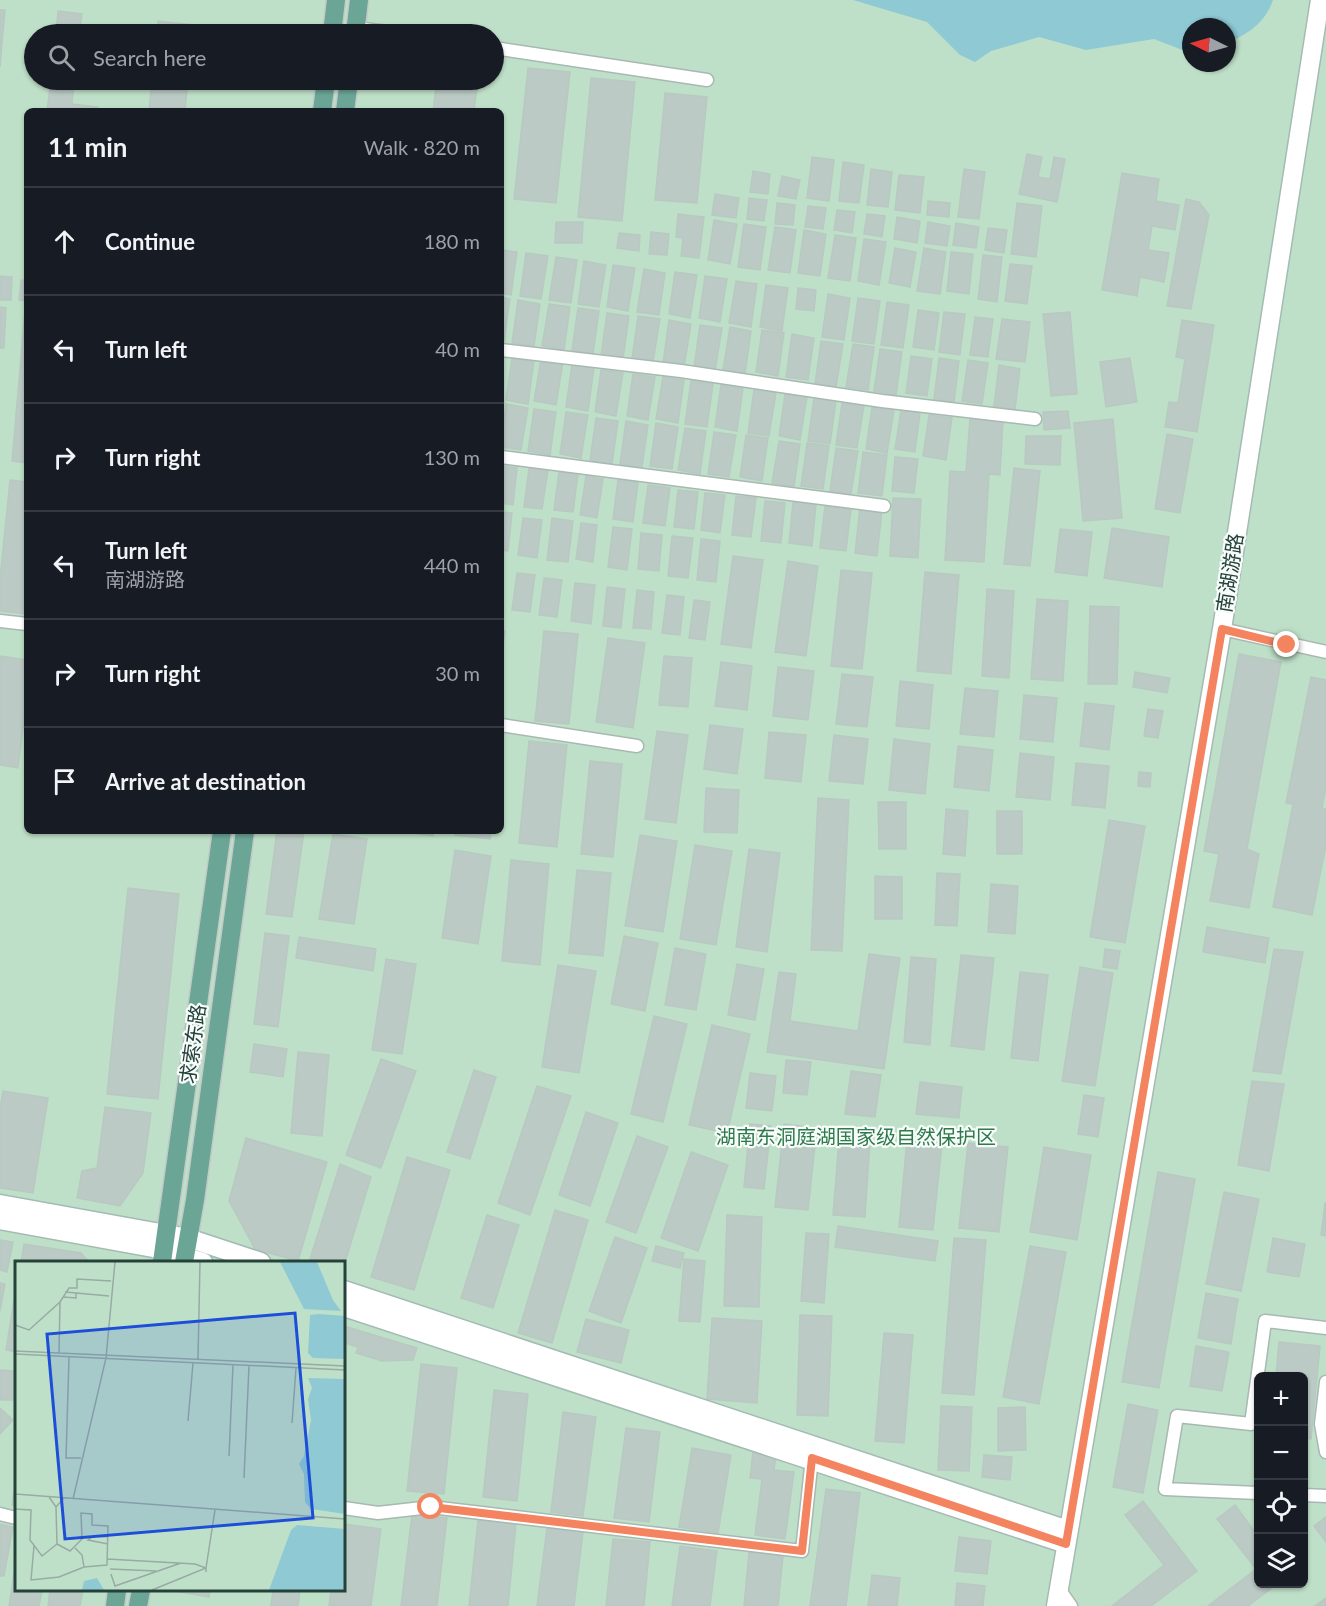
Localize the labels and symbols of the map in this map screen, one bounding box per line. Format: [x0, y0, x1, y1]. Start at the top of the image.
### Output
north arrow [1182, 18, 1236, 72]
street label: 南湖游路 [1211, 531, 1247, 614]
route end [1273, 631, 1299, 657]
street label: 求索东路 [175, 1003, 209, 1085]
park label: 湖南东洞庭湖国家级自然保护区 [716, 1124, 996, 1148]
inset map [15, 1261, 345, 1591]
route start [417, 1493, 443, 1519]

